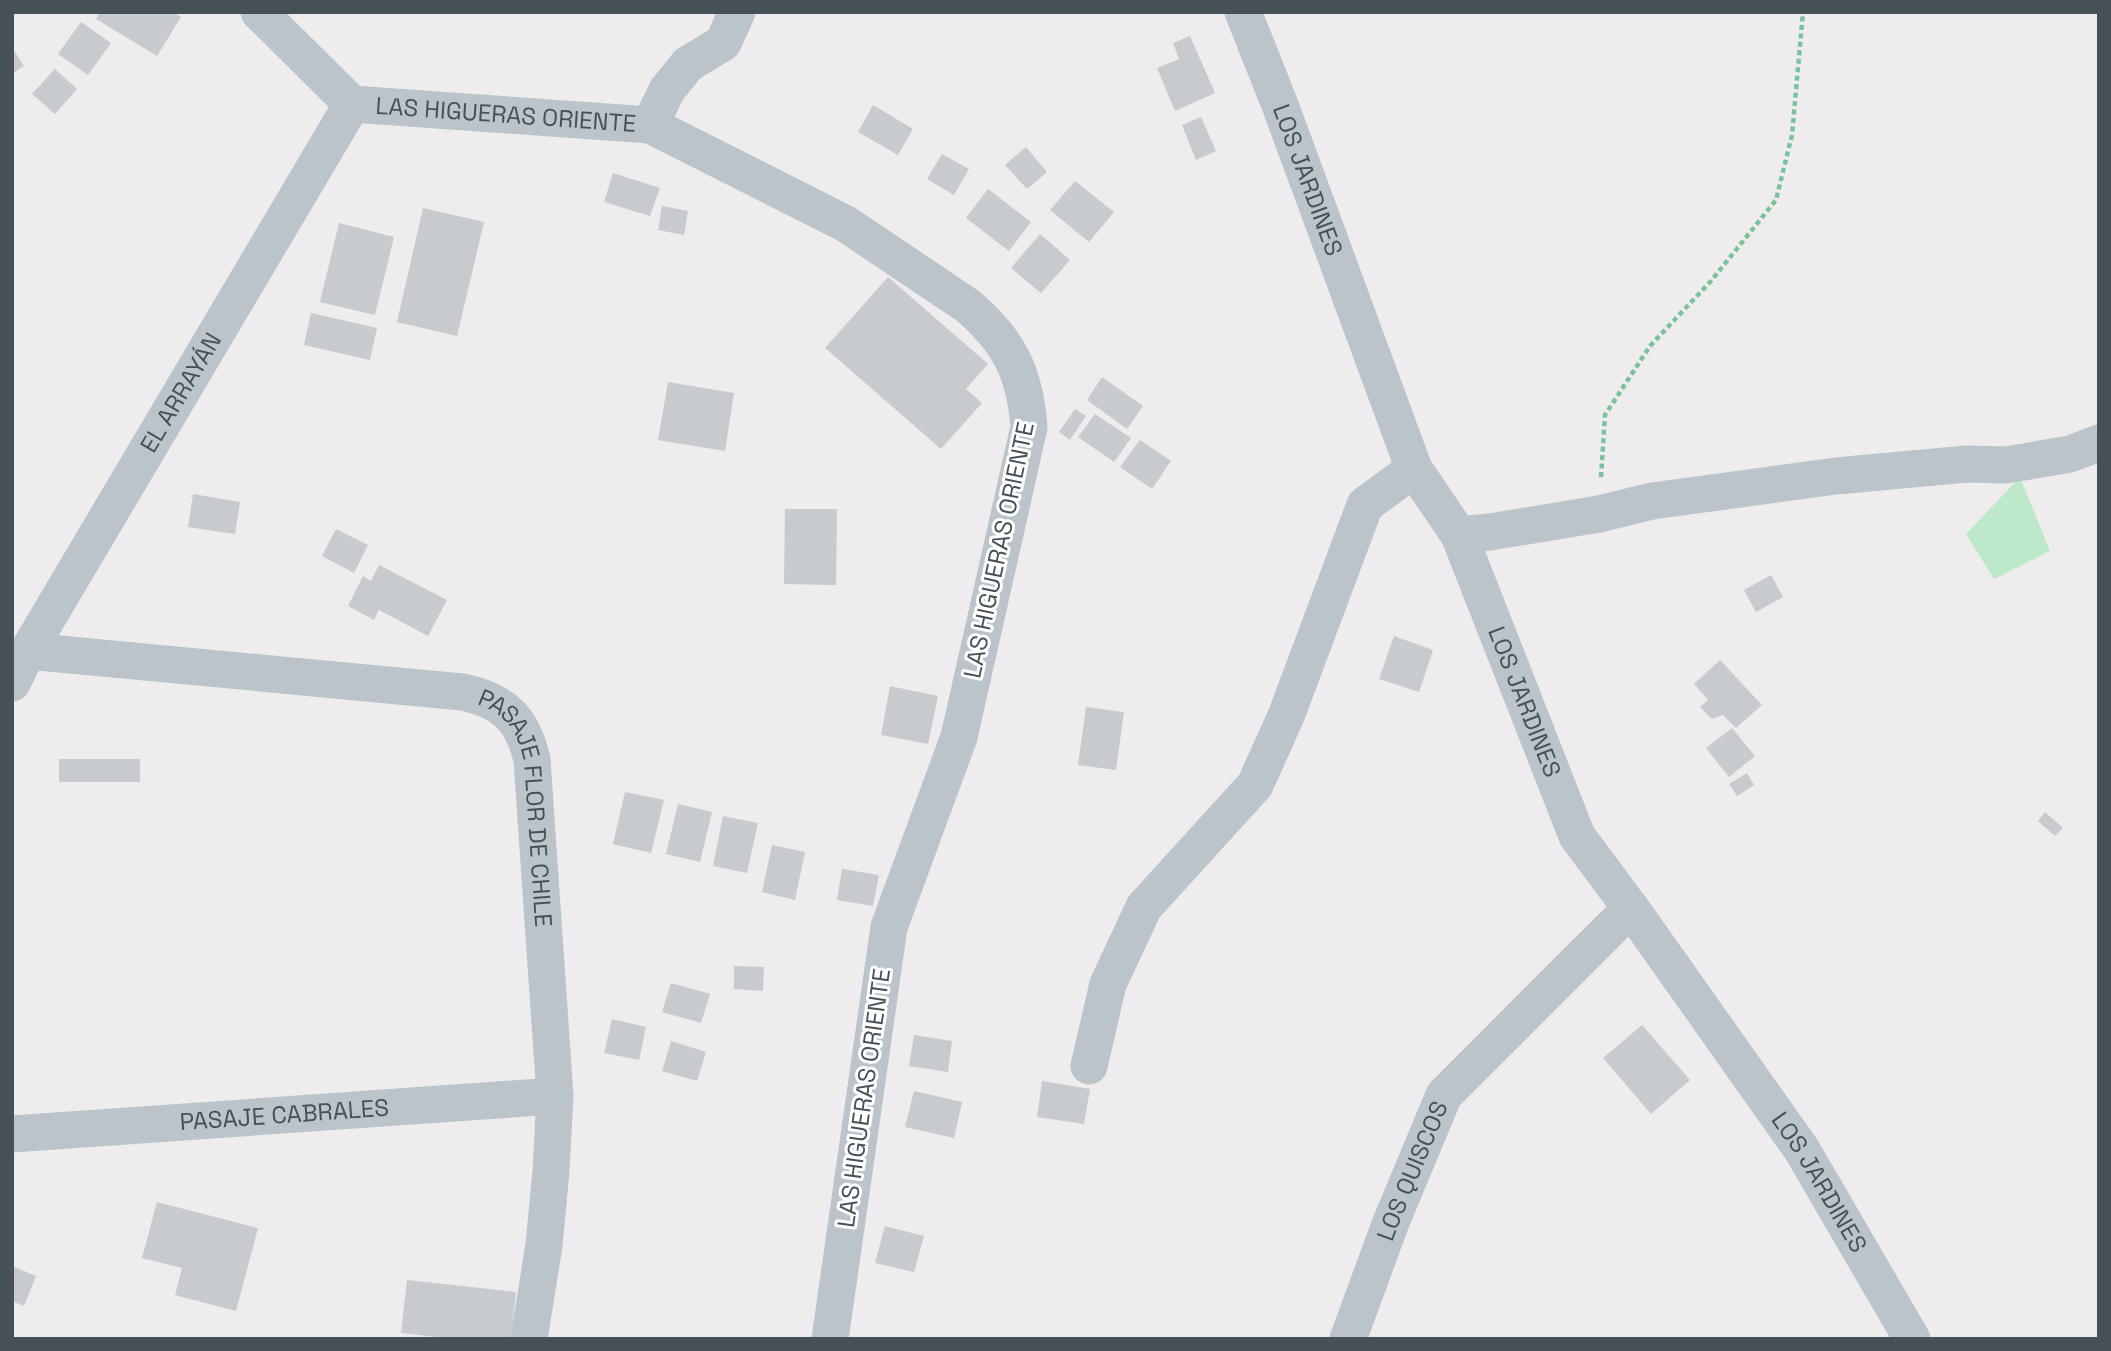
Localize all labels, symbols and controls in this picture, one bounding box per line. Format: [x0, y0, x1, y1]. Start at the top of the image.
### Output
street label: LAS HIGUERAS ORIENTE [374, 90, 637, 139]
street label: LOS JARDINES [1266, 100, 1350, 260]
street label: EL ARRAYÁN [133, 327, 228, 458]
street label: LAS HIGUERAS ORIENTE [956, 419, 1041, 681]
street label: LOS JARDINES [1481, 622, 1568, 781]
street label: PASAJE FLOR DE CHILE [474, 682, 559, 928]
street label: LAS HIGUERAS ORIENTE [830, 966, 897, 1229]
street label: PASAJE CABRALES [179, 1092, 390, 1137]
street label: LOS QUISCOS [1369, 1096, 1455, 1245]
street label: LOS JARDINES [1765, 1106, 1874, 1258]

